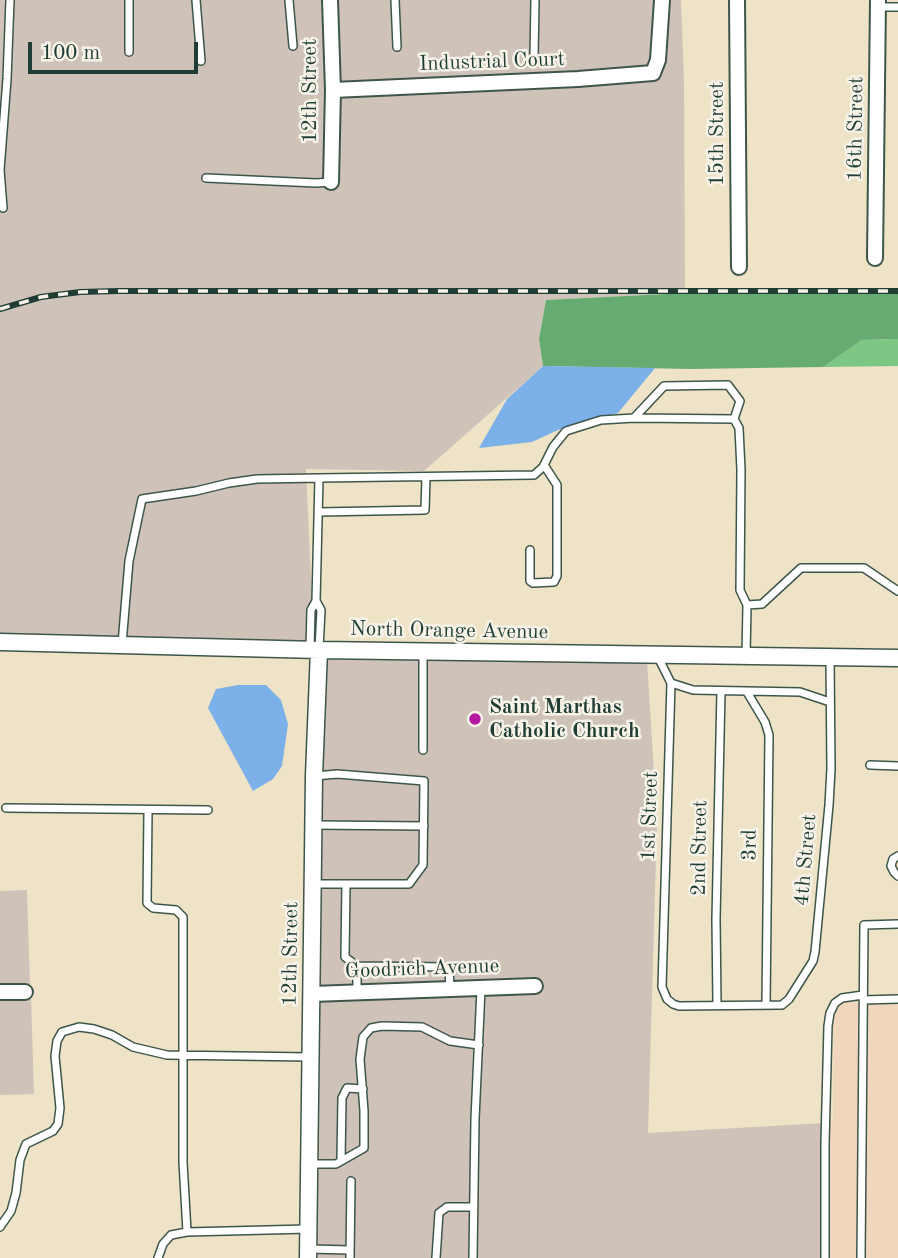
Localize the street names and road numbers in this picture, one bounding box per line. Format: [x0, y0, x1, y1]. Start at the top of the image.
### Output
street label: 12th Street [297, 39, 323, 143]
street label: Industrial Court [419, 47, 565, 77]
street label: 16th Street [842, 76, 870, 182]
street label: 15th Street [704, 82, 730, 186]
street label: North Orange Avenue [350, 617, 548, 645]
street label: 1st Street [636, 771, 664, 861]
street label: 2nd Street [687, 800, 713, 896]
street label: 4th Street [789, 813, 823, 907]
street label: 3rd [737, 829, 763, 861]
street label: 12th Street [277, 901, 305, 1007]
street label: Goodrich Avenue [344, 954, 500, 984]

